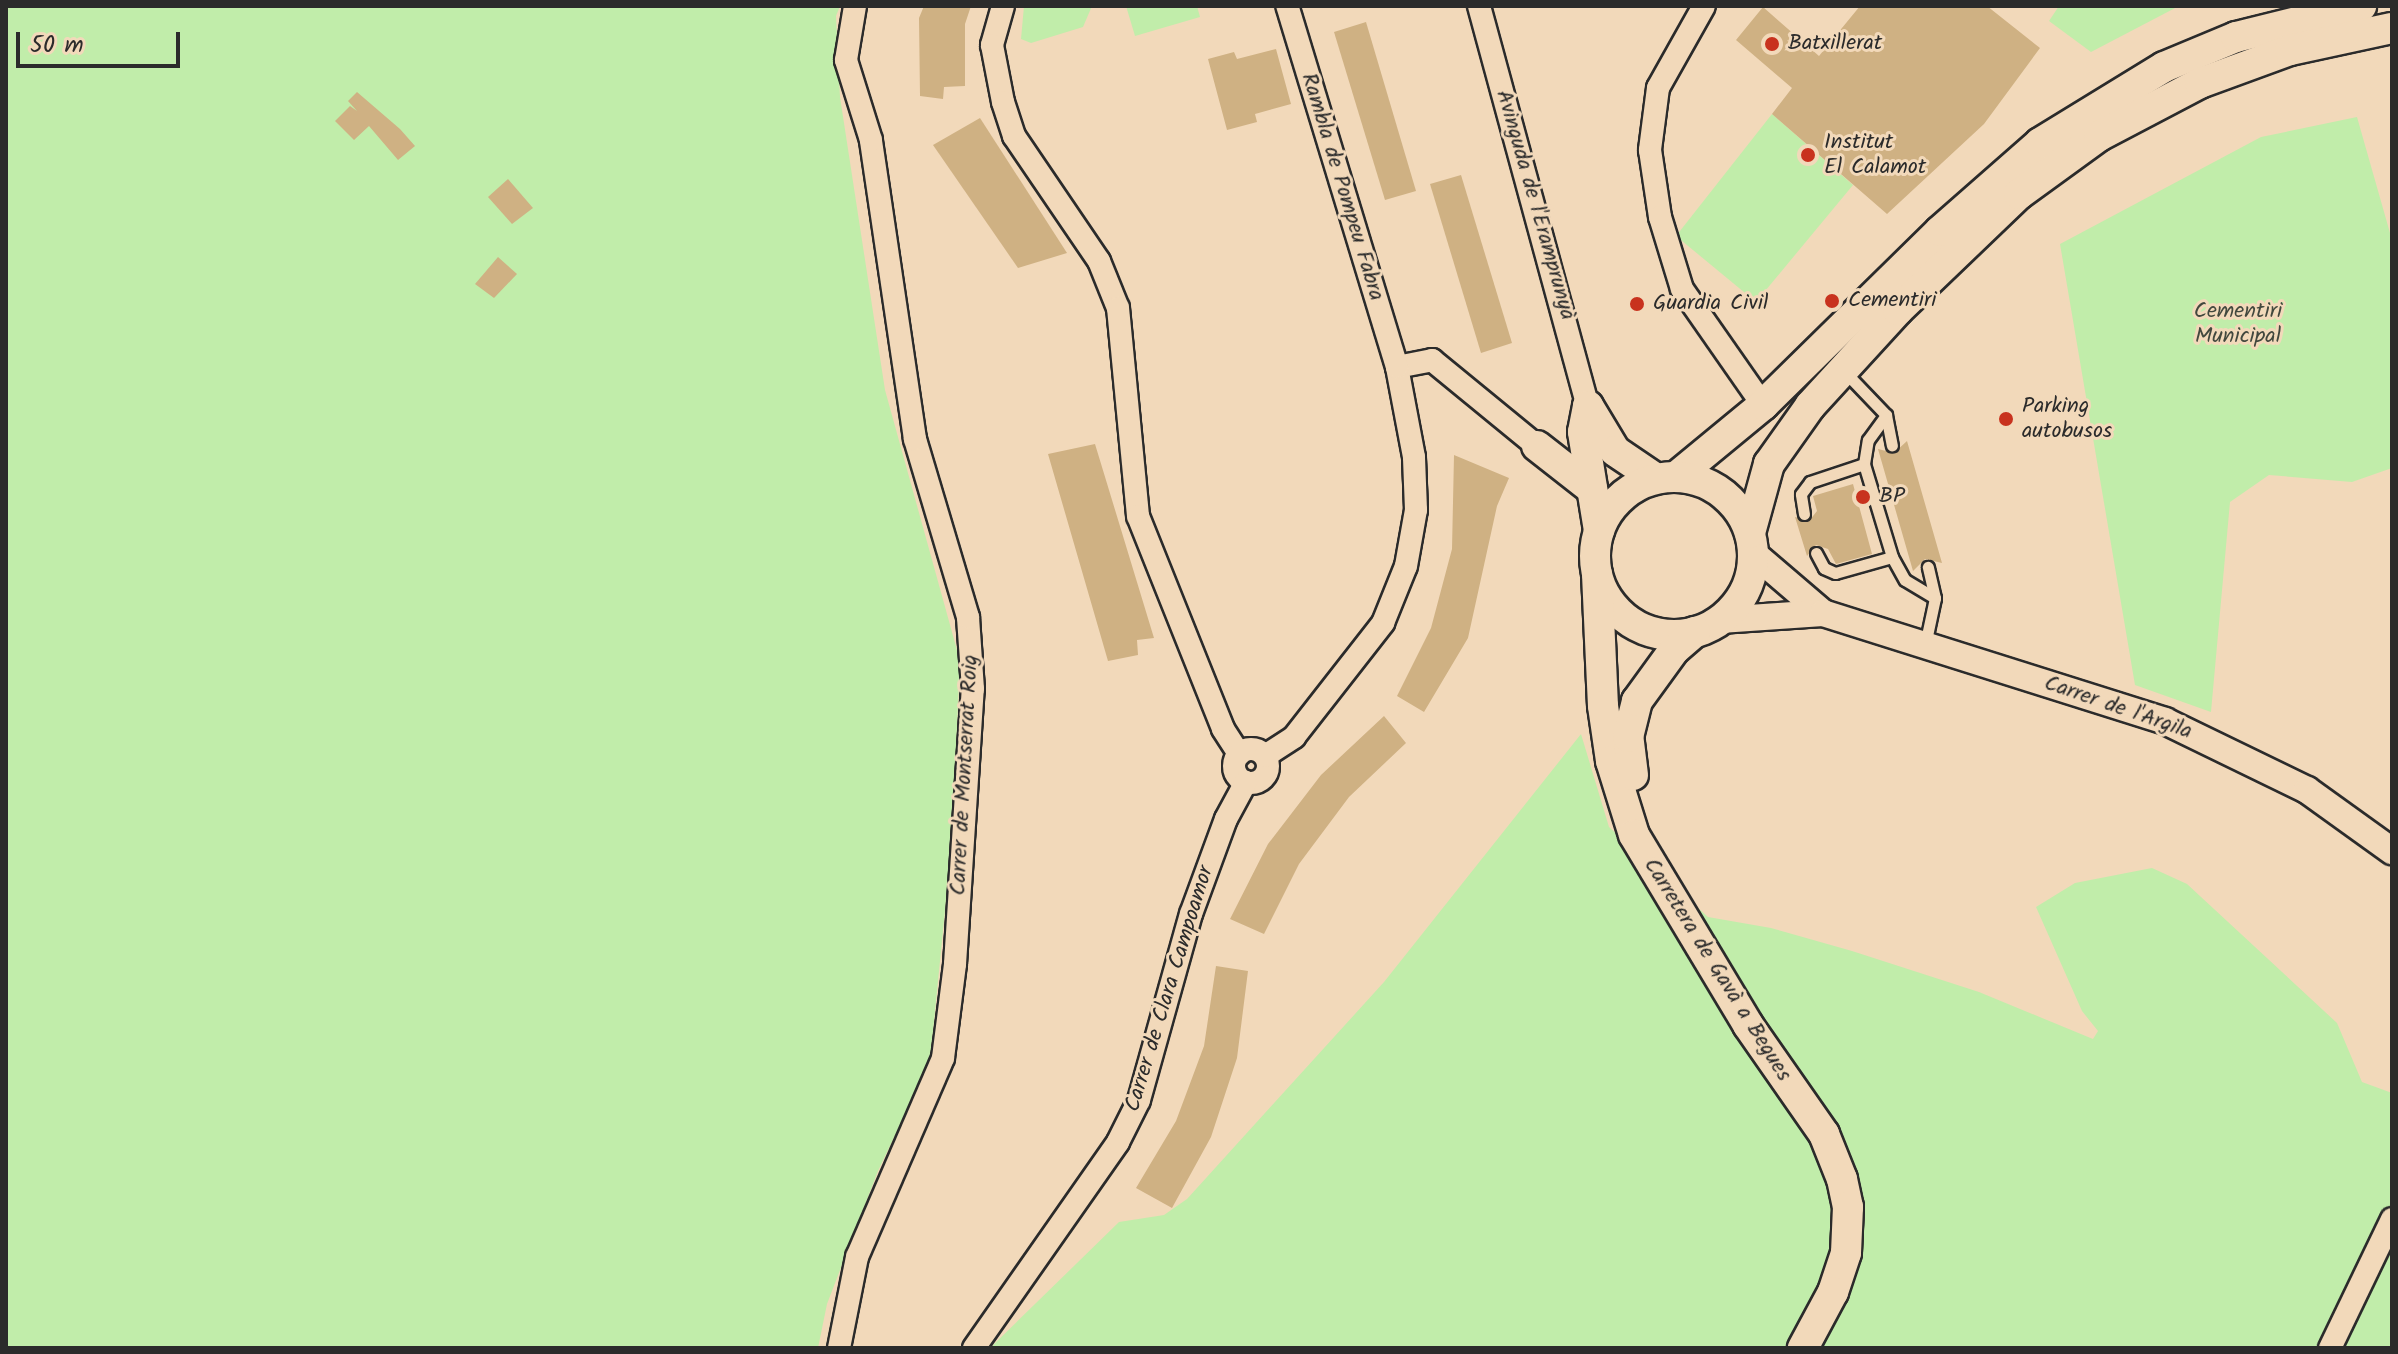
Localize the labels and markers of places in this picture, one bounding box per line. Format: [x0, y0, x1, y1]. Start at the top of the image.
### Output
place label: Batxillerat [1788, 31, 1882, 57]
marker: Batxillerat [1763, 35, 1781, 53]
place label: Institut El Calamot [1824, 129, 1926, 180]
marker: Institut El Calamot [1799, 146, 1817, 164]
place label: Cementiri [1848, 288, 1936, 314]
place label: Guardia Civil [1653, 291, 1768, 317]
marker: Cementiri [1823, 292, 1841, 310]
marker: Guardia Civil [1628, 295, 1646, 313]
place label: Parking autobusos [2022, 393, 2112, 444]
marker: Parking autobusos [1997, 410, 2015, 428]
place label: BP [1879, 484, 1905, 510]
marker: BP [1854, 488, 1872, 506]

